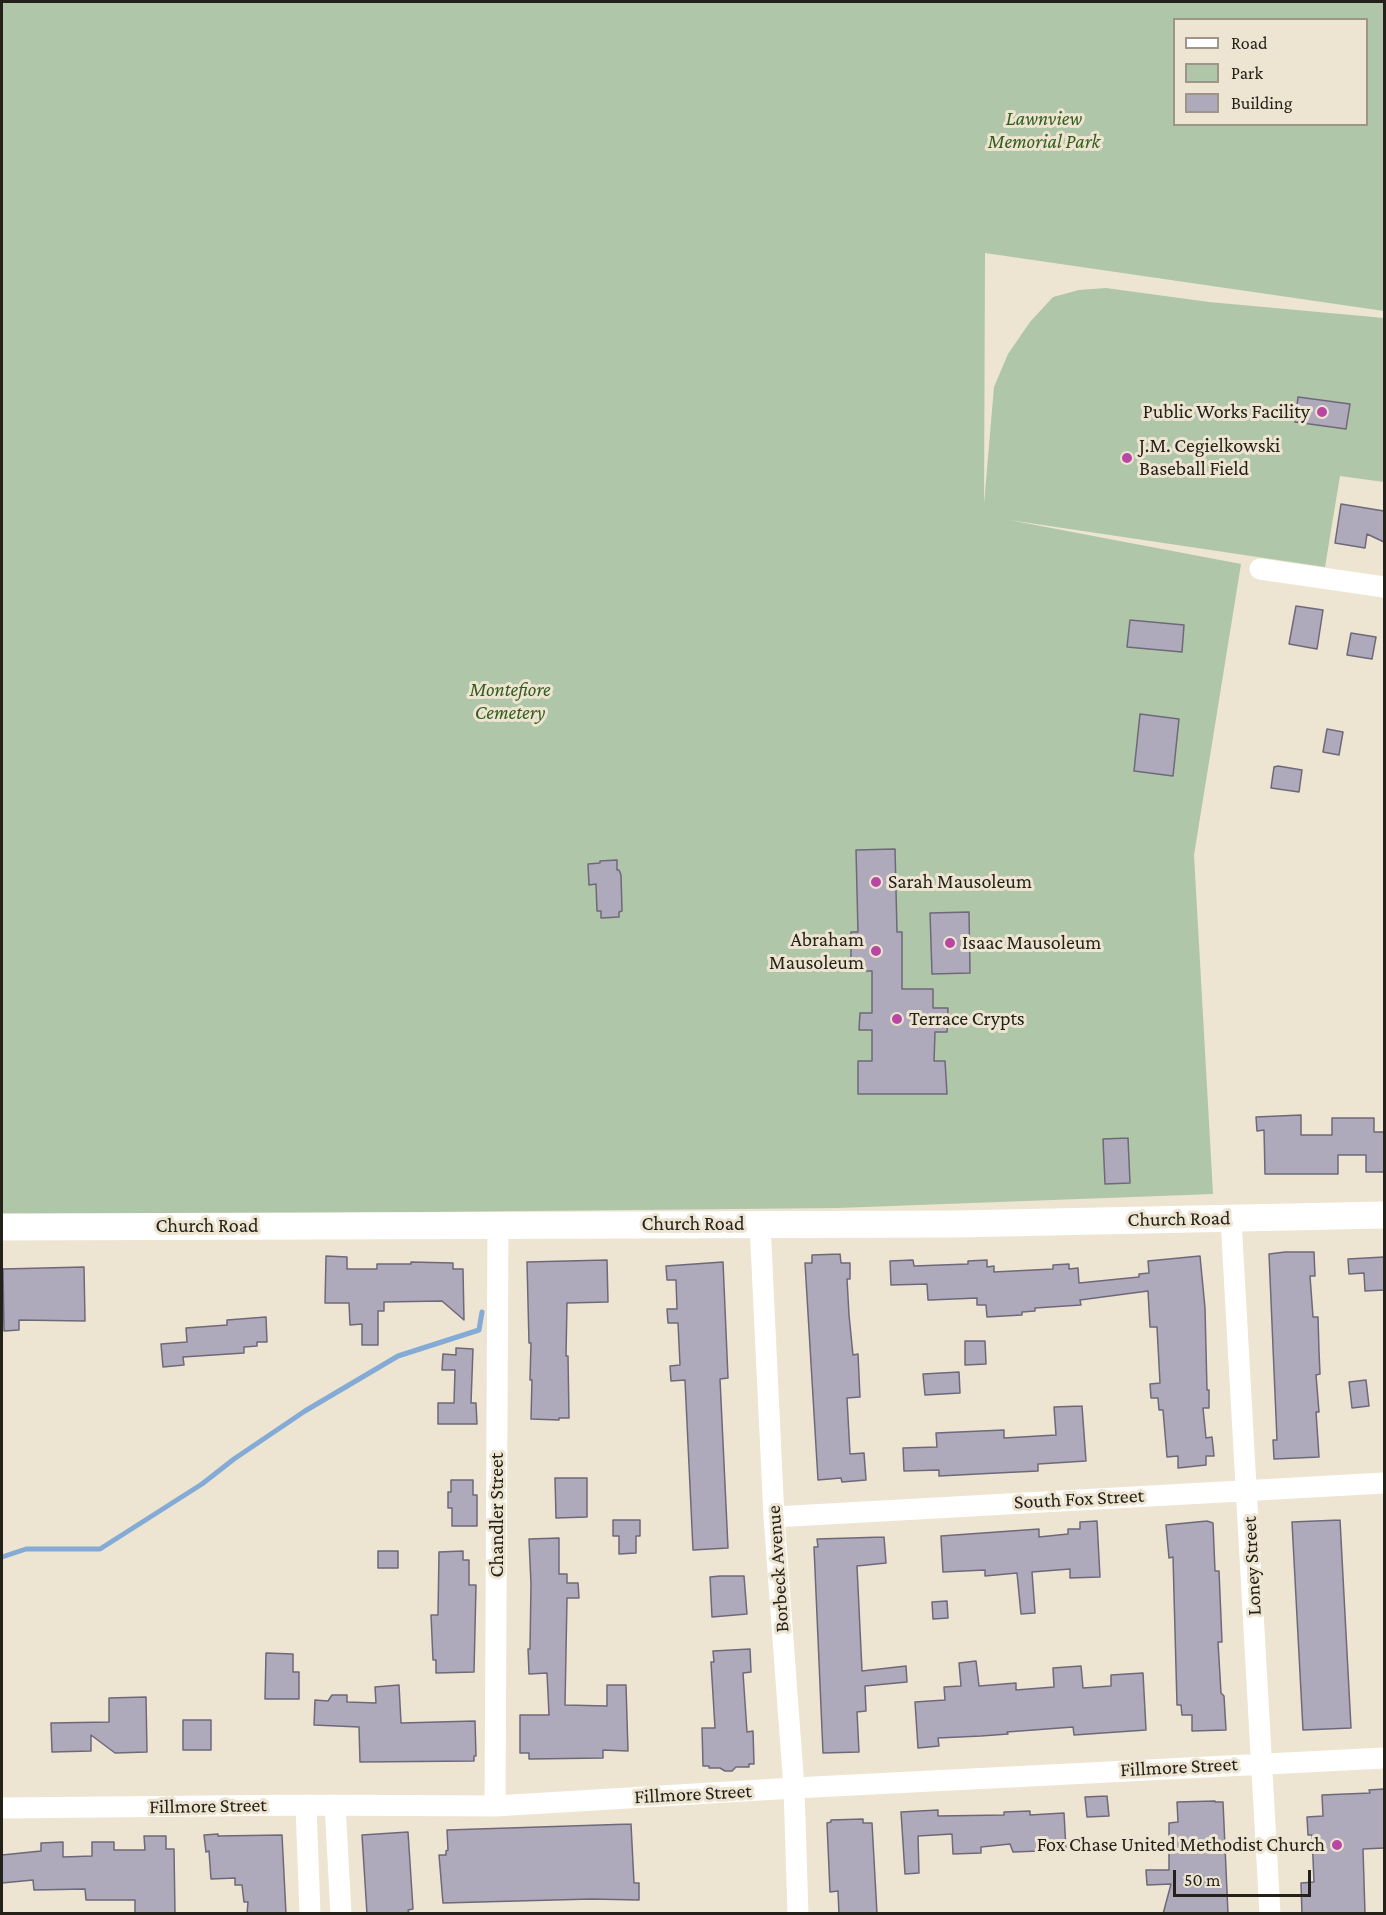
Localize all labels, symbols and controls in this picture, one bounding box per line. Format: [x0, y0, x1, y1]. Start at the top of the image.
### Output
legend [1173, 18, 1368, 126]
text: Road [1231, 33, 1268, 53]
text: Park [1231, 63, 1263, 83]
text: Building [1231, 93, 1292, 113]
park label: Lawnview Memorial Park [988, 107, 1100, 154]
place label: Public Works Facility [1143, 400, 1310, 424]
marker: Public Works Facility [1315, 405, 1329, 419]
place label: J.M. Cegielkowski Baseball Field [1139, 434, 1280, 481]
marker: J.M. Cegielkowski Baseball Field [1120, 451, 1134, 465]
park label: Montefiore Cemetery [469, 678, 551, 725]
place label: Sarah Mausoleum [888, 870, 1032, 894]
marker: Sarah Mausoleum [869, 875, 883, 889]
place label: Abraham Mausoleum [769, 928, 864, 975]
place label: Isaac Mausoleum [962, 931, 1101, 955]
marker: Isaac Mausoleum [943, 936, 957, 950]
marker: Abraham Mausoleum [869, 944, 883, 958]
place label: Terrace Crypts [909, 1007, 1025, 1031]
marker: Terrace Crypts [890, 1012, 904, 1026]
street label: Church Road [1127, 1206, 1231, 1232]
street label: Church Road [641, 1212, 745, 1236]
street label: Church Road [155, 1214, 259, 1238]
street label: Chandler Street [485, 1453, 509, 1577]
street label: South Fox Street [1013, 1484, 1145, 1514]
street label: Borbeck Avenue [762, 1505, 794, 1633]
street label: Loney Street [1237, 1516, 1267, 1616]
street label: Fillmore Street [1120, 1752, 1238, 1782]
street label: Fillmore Street [634, 1779, 752, 1809]
street label: Fillmore Street [149, 1793, 267, 1819]
place label: Fox Chase United Methodist Church [1037, 1833, 1325, 1857]
marker: Fox Chase United Methodist Church [1330, 1838, 1344, 1852]
scale bar [1176, 1858, 1314, 1896]
text: 50 m [1184, 1870, 1221, 1890]

